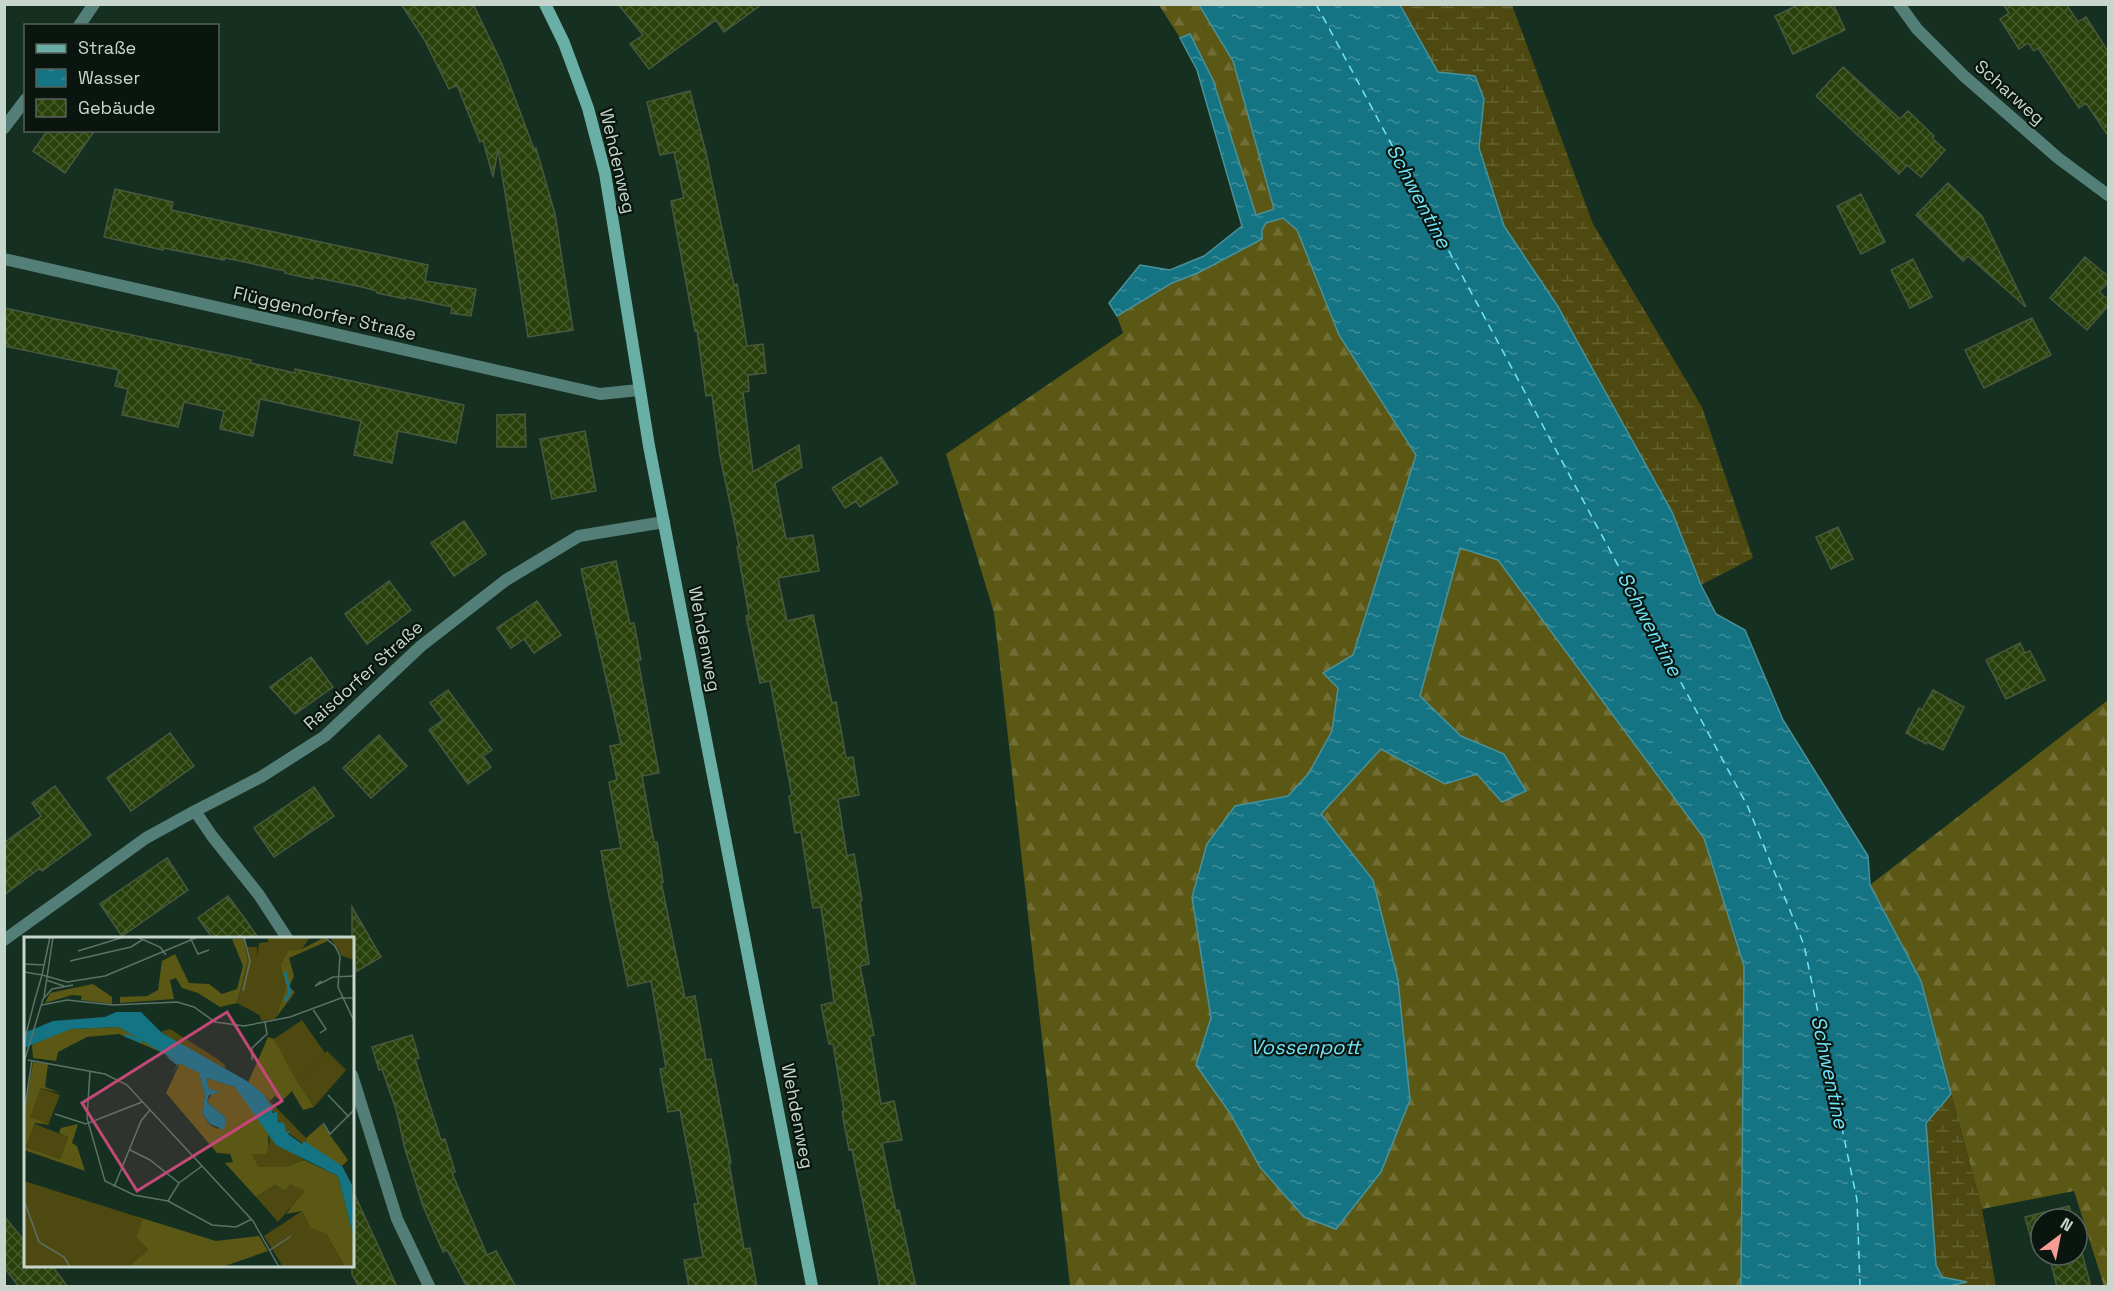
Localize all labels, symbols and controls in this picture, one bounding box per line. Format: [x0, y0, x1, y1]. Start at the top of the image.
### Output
legend [24, 24, 219, 132]
text: Straße [78, 36, 136, 59]
street label: Scharweg [1970, 55, 2050, 129]
text: Wasser [78, 66, 140, 89]
text: Gebäude [78, 96, 156, 119]
street label: Wehdenweg [595, 106, 641, 216]
water label: Schwentine [1381, 139, 1458, 254]
street label: Flüggendorfer Straße [231, 281, 419, 345]
water label: Schwentine [1612, 567, 1689, 682]
street label: Wehdenweg [684, 584, 726, 694]
street label: Raisdorfer Straße [299, 615, 427, 735]
inset map [24, 937, 354, 1267]
water label: Schwentine [1805, 1013, 1855, 1132]
water label: Vossenpott [1250, 1034, 1362, 1060]
street label: Wehdenweg [777, 1061, 819, 1171]
north arrow [2029, 1207, 2089, 1267]
text: N [2057, 1213, 2077, 1236]

